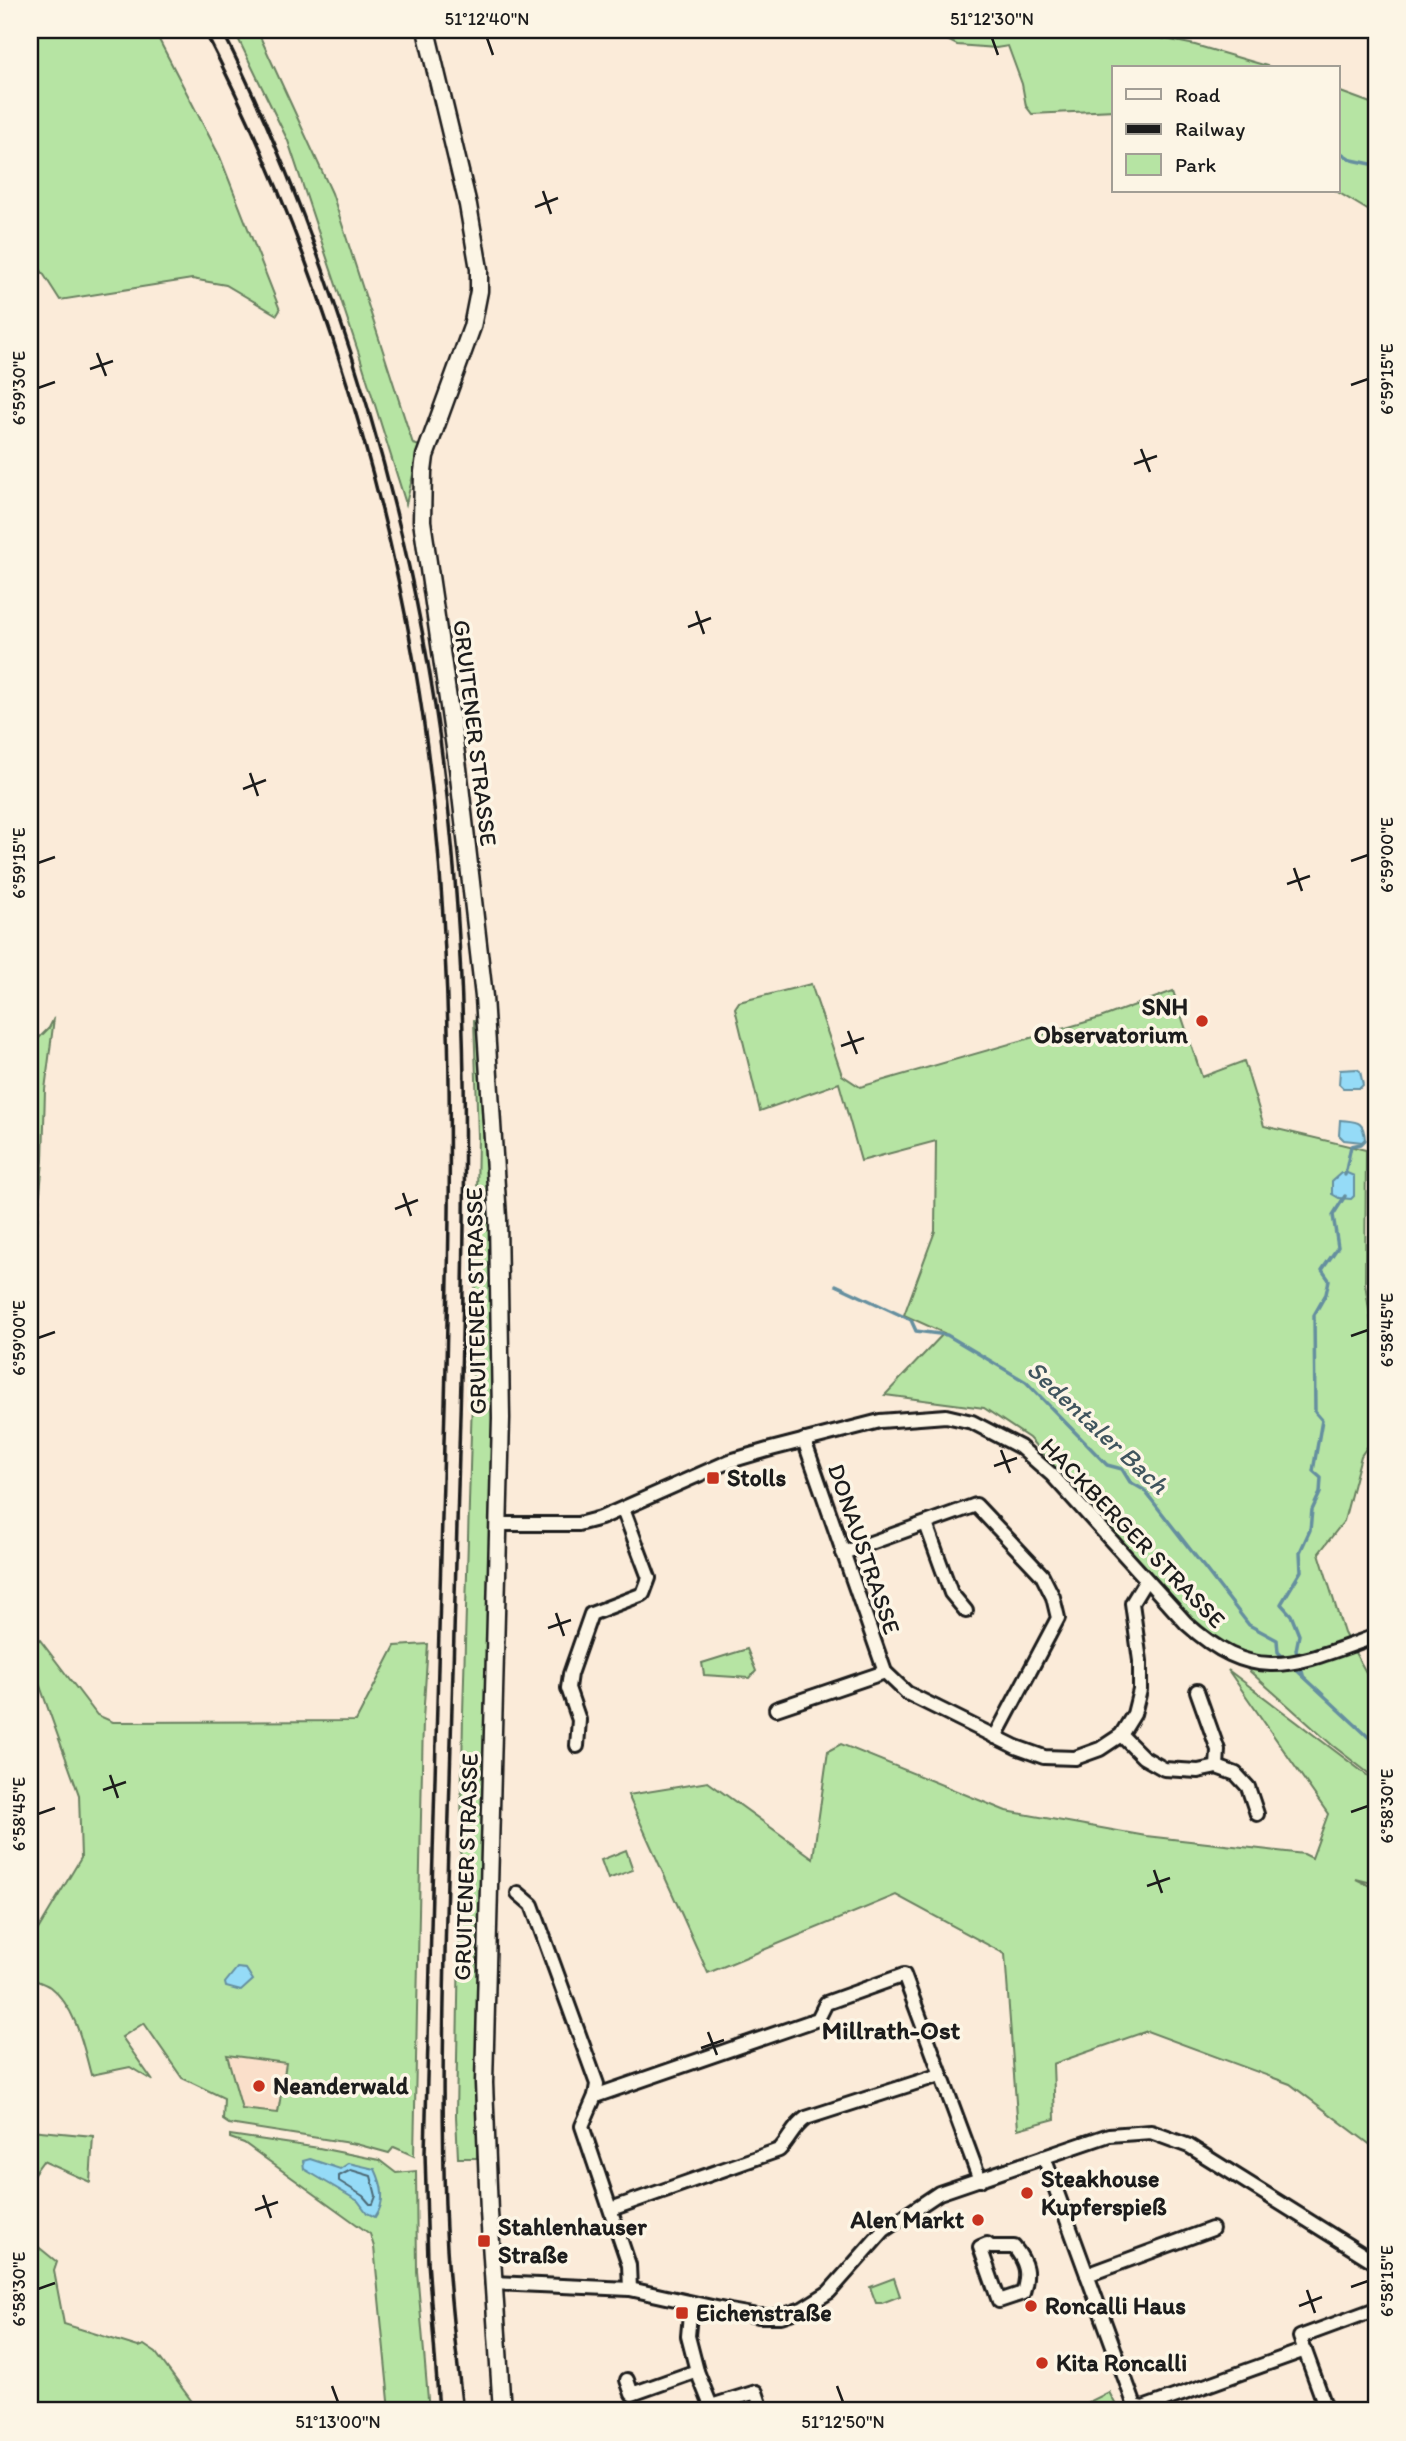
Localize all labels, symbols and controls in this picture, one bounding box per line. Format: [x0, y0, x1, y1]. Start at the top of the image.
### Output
text: 51°12'40"N [445, 8, 529, 30]
text: 51°12'30"N [950, 8, 1034, 30]
legend [1112, 66, 1340, 192]
text: Road [1175, 82, 1221, 107]
text: Railway [1175, 116, 1245, 141]
text: Park [1175, 152, 1217, 177]
text: 6°59'15"E [1376, 343, 1398, 415]
text: 6°59'30"E [8, 351, 30, 425]
street label: GRUITENER STRASSE [447, 618, 504, 848]
text: 6°59'00"E [1376, 817, 1398, 893]
text: 6°59'15"E [8, 827, 30, 899]
place label: SNH Observatorium [1033, 992, 1189, 1049]
marker: SNH Observatorium [1194, 1013, 1210, 1029]
street label: GRUITENER STRASSE [459, 1187, 492, 1415]
text: 6°58'45"E [1376, 1293, 1398, 1367]
text: 6°59'00"E [8, 1300, 30, 1376]
water label: Sedentaler Bach [1021, 1353, 1176, 1501]
street label: HACKBERGER STRASSE [1035, 1431, 1232, 1634]
street label: DONAUSTRASSE [822, 1460, 907, 1638]
place label: Stolls [727, 1463, 786, 1492]
marker: Stolls [705, 1470, 721, 1486]
street label: GRUITENER STRASSE [447, 1753, 484, 1981]
text: 6°58'30"E [1376, 1768, 1398, 1843]
text: 6°58'45"E [8, 1777, 30, 1851]
district label: Millrath-Ost [822, 2014, 961, 2046]
place label: Neanderwald [273, 2071, 409, 2100]
marker: Neanderwald [251, 2078, 267, 2094]
place label: Steakhouse Kupferspieß [1041, 2164, 1167, 2222]
marker: Steakhouse Kupferspieß [1019, 2185, 1035, 2201]
place label: Alen Markt [850, 2205, 964, 2234]
place label: Stahlenhauser Straße [498, 2212, 647, 2269]
marker: Alen Markt [970, 2212, 986, 2228]
marker: Stahlenhauser Straße [476, 2233, 492, 2249]
text: 6°58'15"E [1376, 2245, 1398, 2317]
text: 6°58'30"E [8, 2251, 30, 2326]
place label: Roncalli Haus [1045, 2291, 1186, 2320]
place label: Eichenstraße [696, 2298, 832, 2327]
marker: Roncalli Haus [1023, 2298, 1039, 2314]
marker: Eichenstraße [674, 2305, 690, 2321]
place label: Kita Roncalli [1056, 2348, 1187, 2377]
marker: Kita Roncalli [1034, 2355, 1050, 2371]
text: 51°13'00"N [295, 2411, 381, 2433]
text: 51°12'50"N [801, 2411, 885, 2433]

